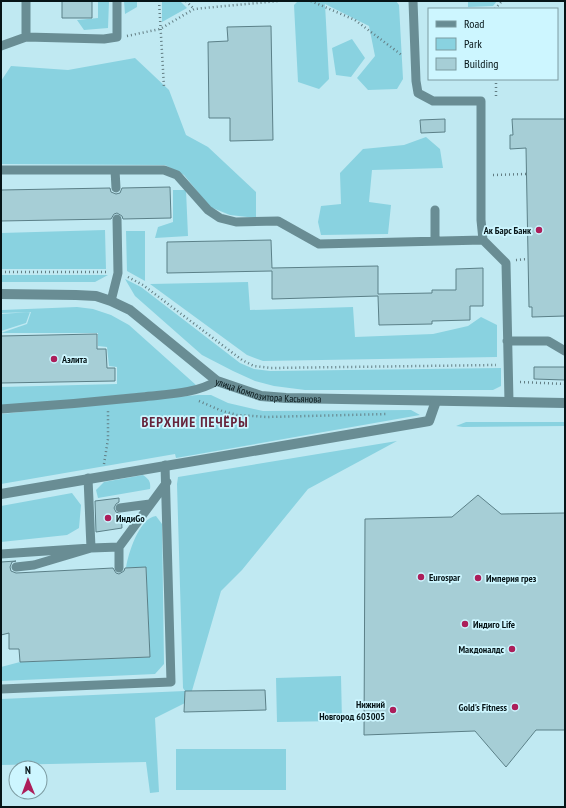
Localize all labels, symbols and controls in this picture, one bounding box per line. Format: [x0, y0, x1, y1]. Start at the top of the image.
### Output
legend [428, 8, 558, 80]
text: Road [464, 16, 484, 31]
text: Park [464, 36, 482, 51]
text: Building [464, 56, 499, 71]
place label: Ак Барс Банк [483, 224, 532, 237]
marker: Ак Барс Банк [534, 225, 544, 235]
place label: Аэлита [61, 353, 87, 366]
marker: Аэлита [49, 354, 59, 364]
street label: улица Композитора Касьянова [214, 374, 321, 405]
district label: ВЕРХНИЕ ПЕЧЁРЫ [141, 413, 249, 431]
place label: ИндиGo [116, 512, 145, 525]
marker: ИндиGo [103, 513, 113, 523]
place label: Eurospar [429, 571, 460, 584]
marker: Eurospar [416, 572, 426, 582]
place label: Империя грез [486, 572, 537, 585]
marker: Империя грез [473, 573, 483, 583]
place label: Индиго Life [473, 618, 515, 631]
marker: Индиго Life [460, 619, 470, 629]
place label: Макдоналдс [458, 643, 504, 656]
marker: Макдоналдс [507, 644, 517, 654]
place label: Нижний Новгород 603005 [319, 698, 385, 723]
place label: Gold's Fitness [458, 701, 507, 714]
marker: Gold's Fitness [510, 702, 520, 712]
marker: Нижний Новгород 603005 [388, 705, 398, 715]
north arrow [8, 760, 48, 800]
text: N [25, 763, 31, 777]

